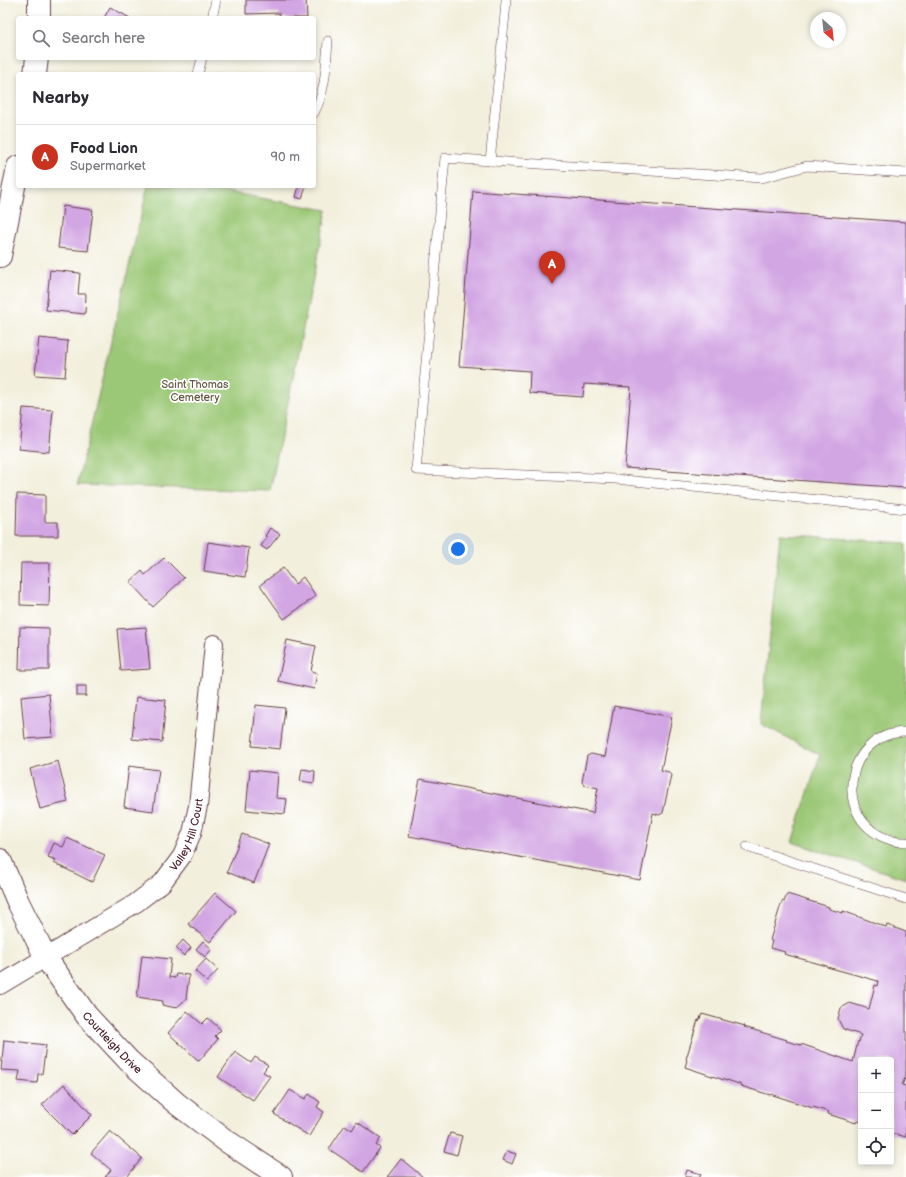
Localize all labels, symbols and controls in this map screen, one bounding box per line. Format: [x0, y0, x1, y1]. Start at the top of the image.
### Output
north arrow [810, 12, 846, 48]
search box [16, 16, 316, 60]
icon: search [30, 27, 52, 49]
text: Search here [62, 29, 145, 48]
text: Nearby [32, 88, 89, 108]
text: Food Lion [70, 139, 138, 158]
text: A [41, 149, 49, 165]
text: 90 m [271, 149, 300, 165]
text: Supermarket [70, 158, 146, 174]
pin: A [539, 251, 565, 284]
park label: Saint Thomas Cemetery [161, 378, 229, 404]
your location [448, 539, 468, 559]
street label: Valley Hill Court [167, 797, 206, 874]
street label: Courtleigh Drive [79, 1009, 145, 1077]
map controls [858, 1057, 894, 1165]
button: + [858, 1057, 894, 1093]
button: − [858, 1093, 894, 1129]
button: locate [858, 1129, 894, 1165]

